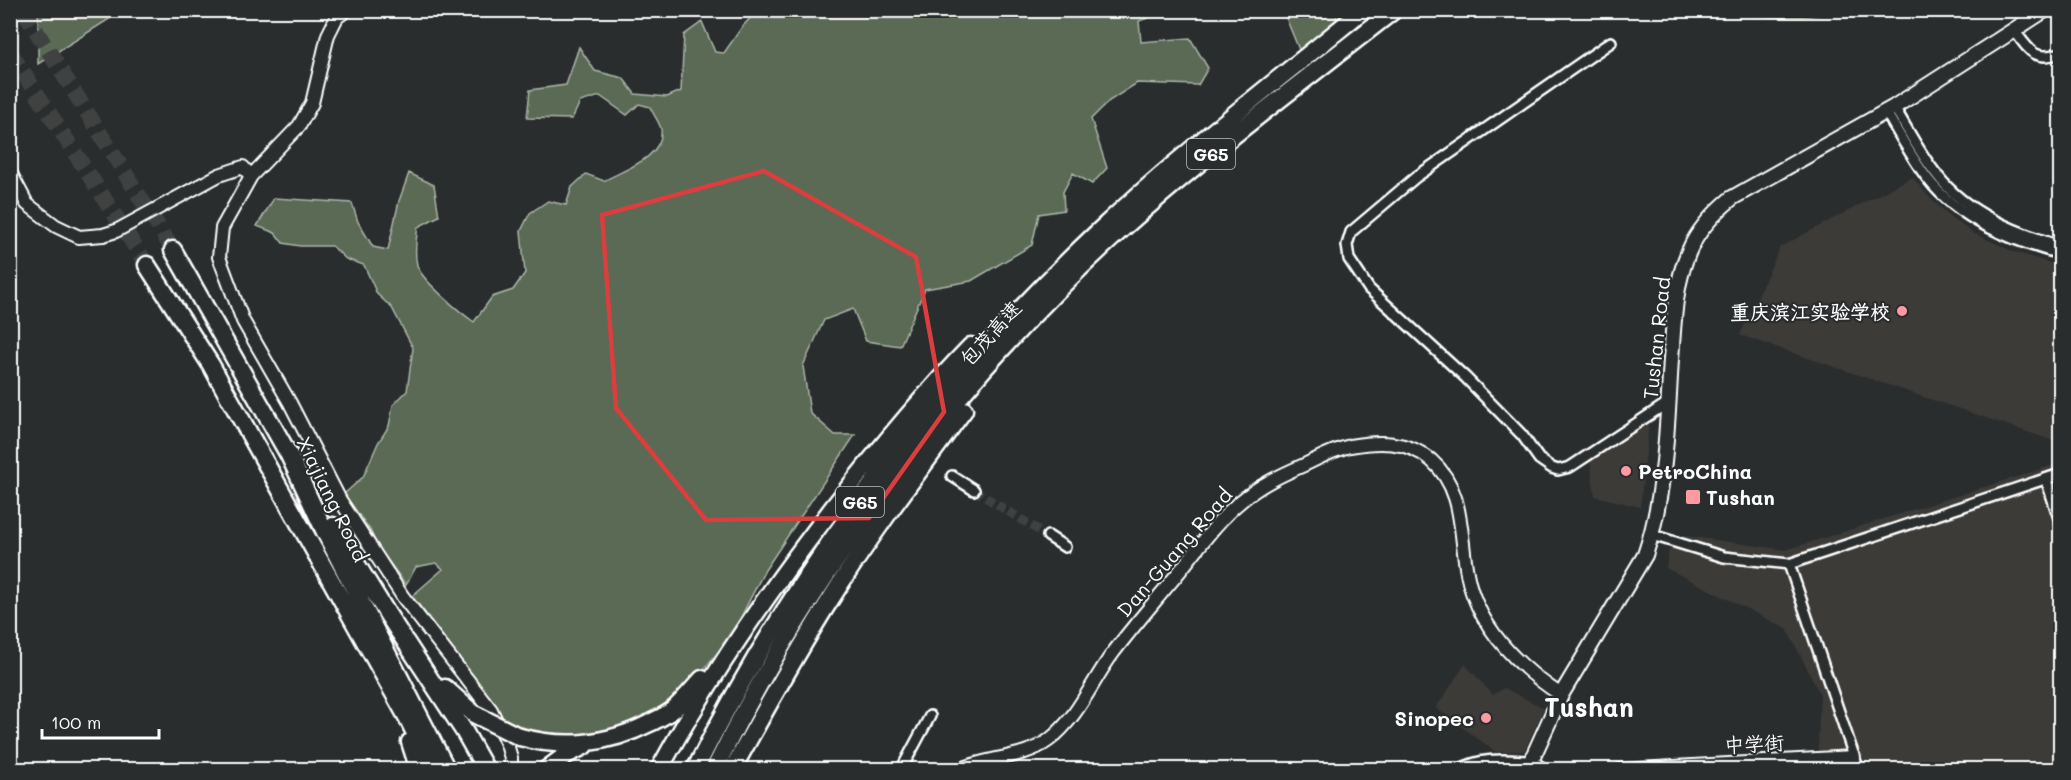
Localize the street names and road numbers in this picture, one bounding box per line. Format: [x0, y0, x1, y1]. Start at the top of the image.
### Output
road number: G65 [1187, 139, 1235, 169]
street label: Tushan Road [1637, 276, 1675, 400]
street label: 包茂高速 [954, 295, 1026, 371]
street label: Xiajiang Road [291, 432, 375, 566]
street label: Dan-Guang Road [1111, 482, 1237, 622]
road number: G65 [836, 487, 884, 517]
street label: 中学街 [1723, 728, 1785, 758]

